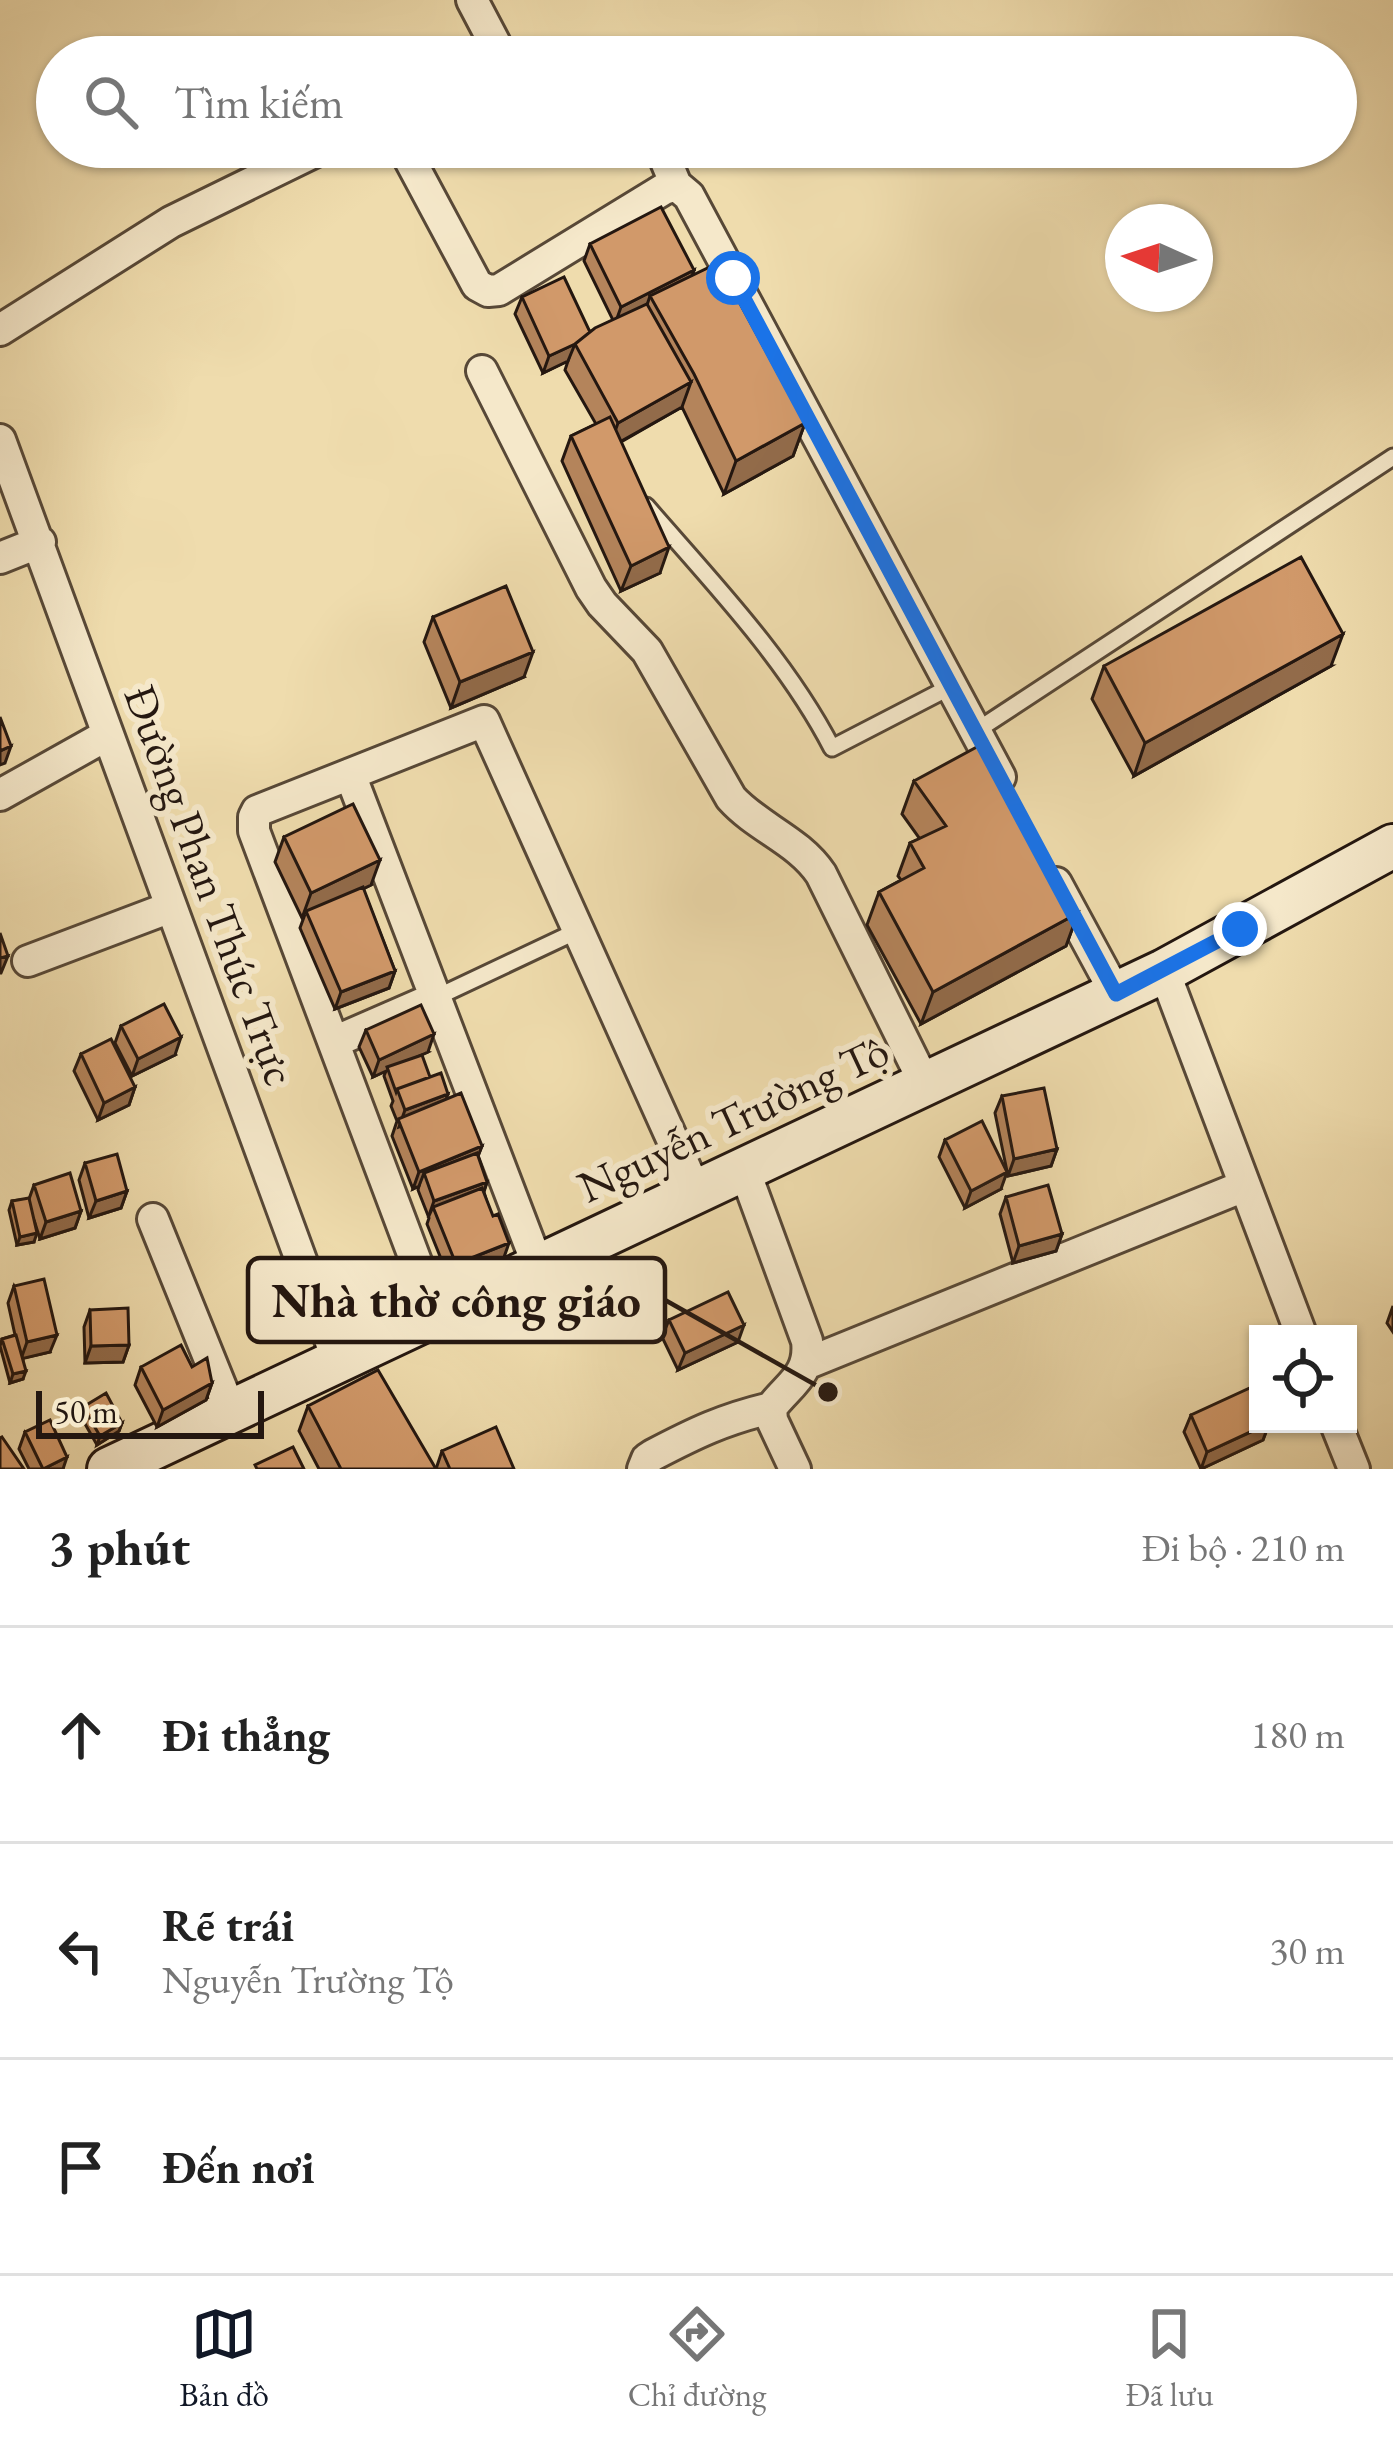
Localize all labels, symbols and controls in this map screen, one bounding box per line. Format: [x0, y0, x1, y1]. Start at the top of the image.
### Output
search box [36, 36, 1357, 168]
icon: search [78, 69, 144, 135]
text: Tìm kiếm [174, 73, 344, 131]
north arrow [1105, 204, 1213, 312]
route start [706, 251, 760, 305]
street label: Đường Phan Thúc Trực [112, 677, 310, 1093]
route end [1213, 902, 1267, 956]
street label: Nguyễn Trường Tộ [568, 1021, 898, 1215]
callout: Nhà thờ công giáo [248, 1258, 665, 1342]
text: Nhà thờ công giáo [271, 1269, 641, 1331]
map controls [1249, 1325, 1357, 1433]
button: locate [1249, 1325, 1357, 1433]
scale bar [36, 1385, 264, 1438]
text: 50 m [54, 1390, 118, 1433]
text: 3 phút [48, 1514, 190, 1580]
text: Đi bộ · 210 m [1141, 1522, 1345, 1573]
icon: ahead [48, 1702, 114, 1768]
text: Đi thẳng [162, 1706, 330, 1764]
text: 180 m [1251, 1709, 1345, 1760]
text: Rẽ trái [162, 1896, 294, 1954]
icon: left [48, 1918, 114, 1984]
text: 30 m [1269, 1925, 1345, 1976]
text: Nguyễn Trường Tộ [162, 1954, 454, 2005]
icon: arrive [48, 2134, 114, 2200]
text: Đến nơi [162, 2138, 315, 2196]
tab: Bản đồ [179, 2301, 269, 2416]
tab: Chỉ đường [628, 2301, 766, 2416]
tab: Đã lưu [1125, 2301, 1214, 2416]

